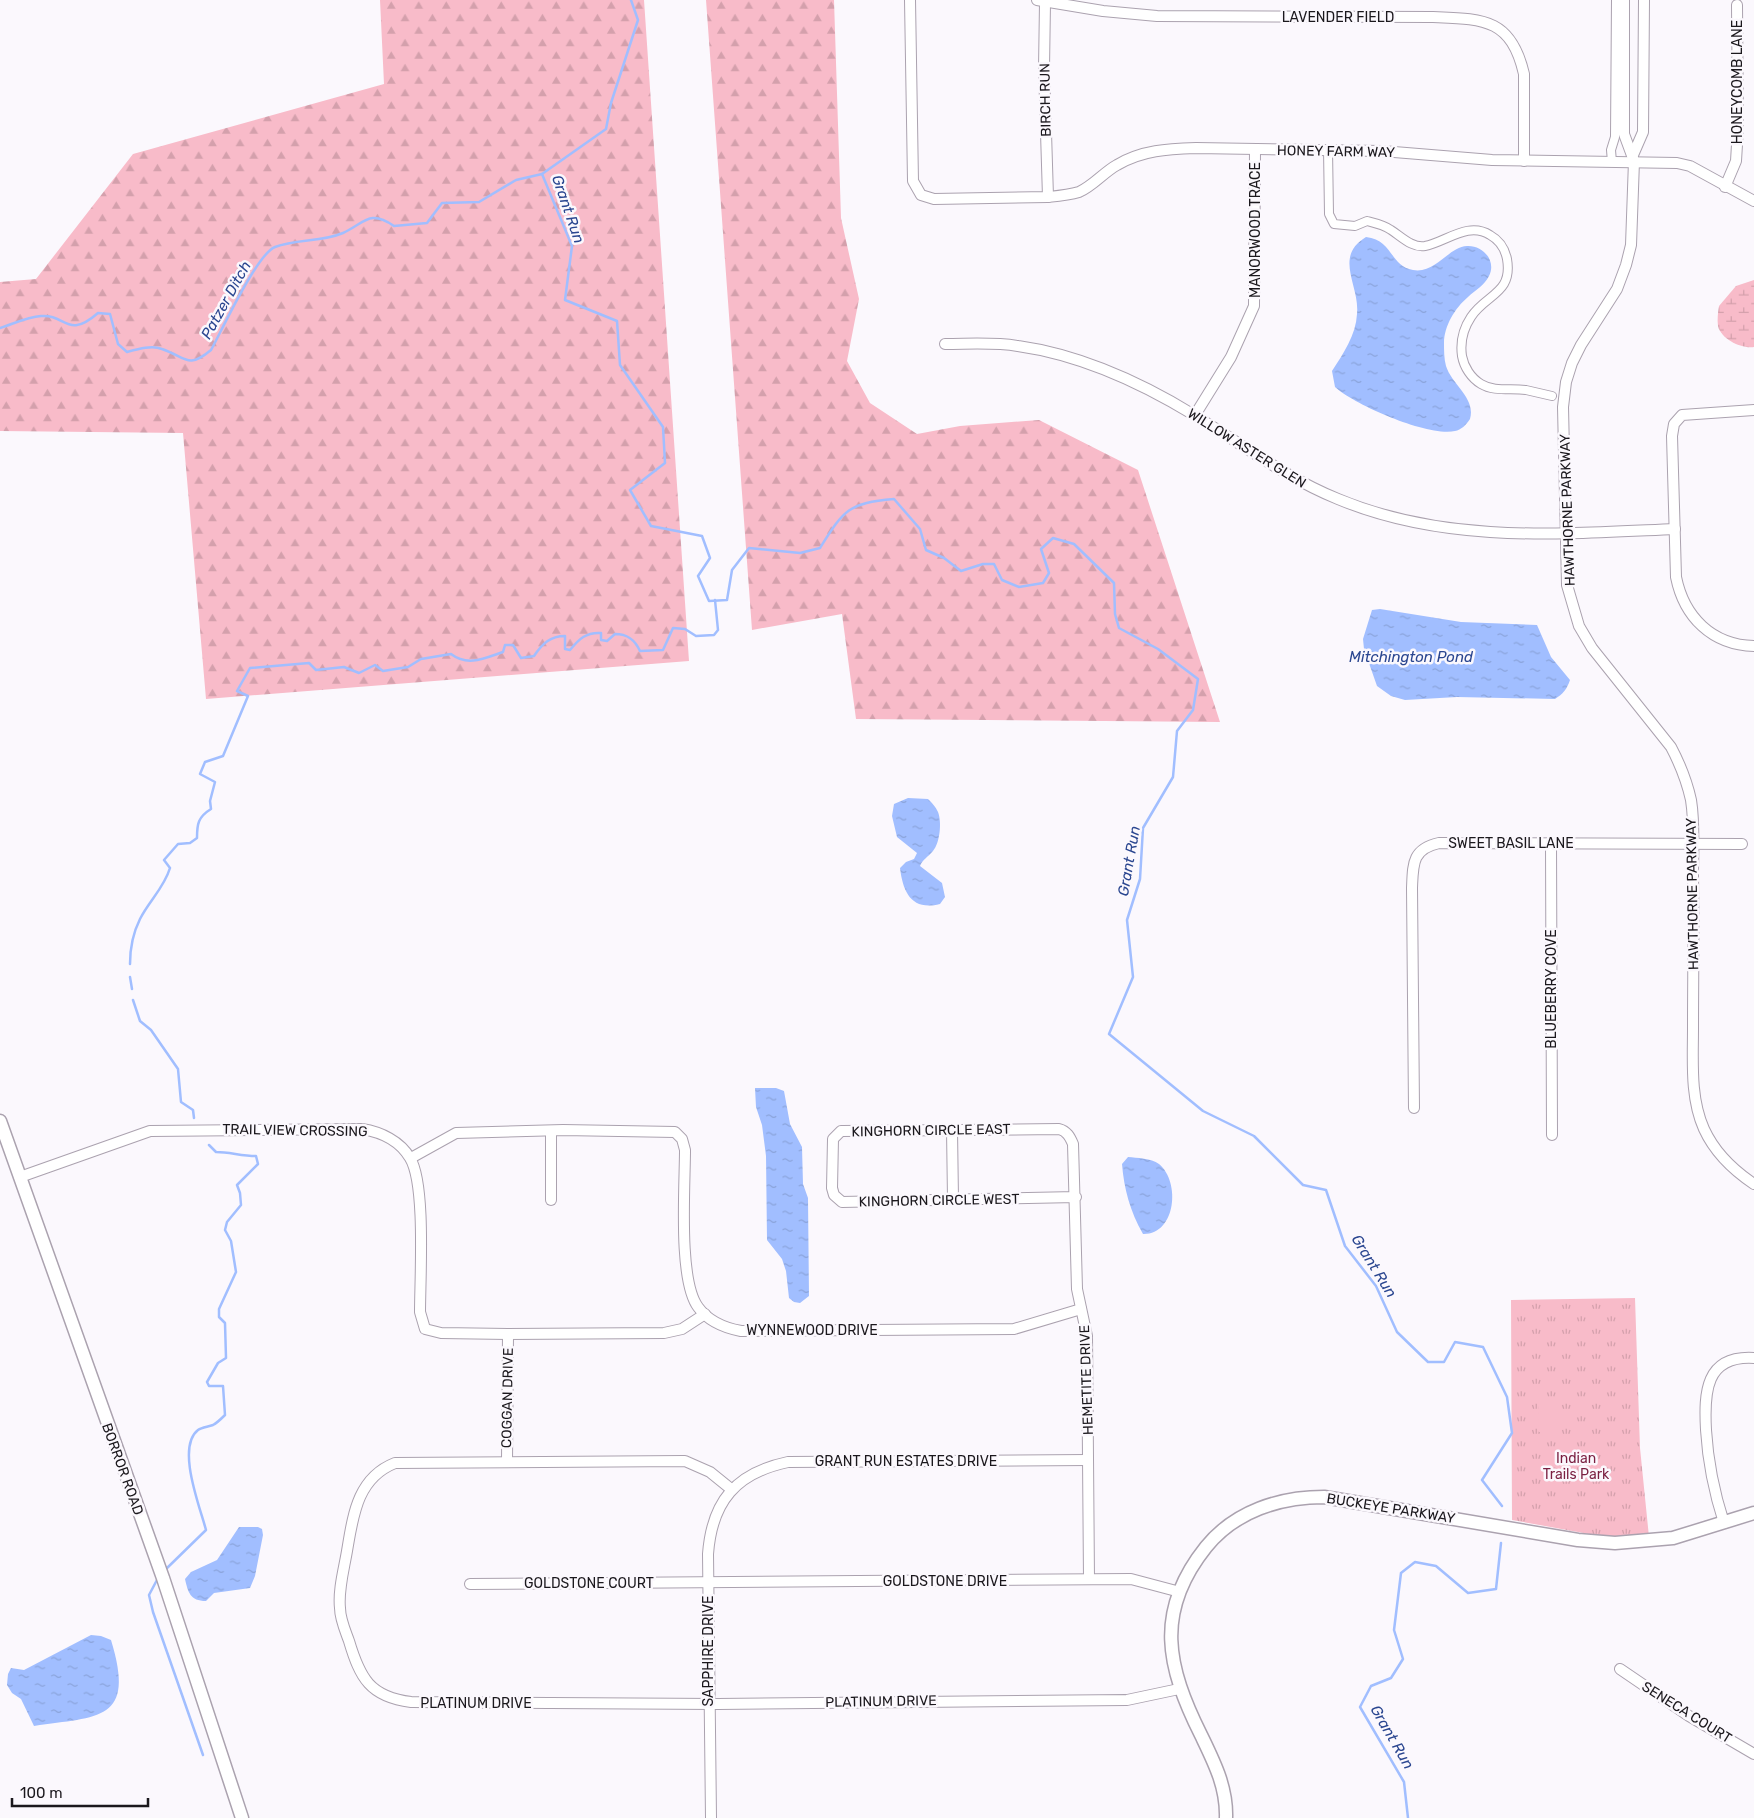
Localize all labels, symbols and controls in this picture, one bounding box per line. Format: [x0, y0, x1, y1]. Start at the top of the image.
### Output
street label: LAVENDER FIELD [1282, 9, 1394, 26]
street label: HONEYCOMB LANE [1729, 20, 1746, 144]
street label: BIRCH RUN [1036, 63, 1055, 137]
street label: HONEY FARM WAY [1277, 142, 1395, 161]
street label: MANORWOOD TRACE [1247, 162, 1264, 298]
water label: Grant Run [548, 172, 588, 246]
water label: Patzer Ditch [197, 258, 255, 342]
street label: WILLOW ASTER GLEN [1184, 405, 1309, 492]
street label: HAWTHORNE PARKWAY [1556, 434, 1579, 586]
water label: Mitchington Pond [1349, 648, 1474, 666]
street label: HAWTHORNE PARKWAY [1683, 818, 1702, 970]
water label: Grant Run [1114, 824, 1144, 898]
street label: SWEET BASIL LANE [1448, 835, 1574, 852]
street label: BLUEBERRY COVE [1543, 929, 1560, 1049]
street label: TRAIL VIEW CROSSING [222, 1121, 368, 1140]
street label: KINGHORN CIRCLE EAST [851, 1121, 1011, 1140]
street label: KINGHORN CIRCLE WEST [858, 1191, 1020, 1210]
water label: Grant Run [1348, 1231, 1400, 1301]
street label: WYNNEWOOD DRIVE [746, 1322, 878, 1339]
street label: HEMETITE DRIVE [1076, 1325, 1097, 1435]
street label: COGGAN DRIVE [498, 1348, 517, 1448]
street label: BORROR ROAD [98, 1421, 147, 1518]
park label: Indian Trails Park [1543, 1450, 1610, 1483]
street label: GRANT RUN ESTATES DRIVE [815, 1453, 997, 1470]
street label: BUCKEYE PARKWAY [1325, 1490, 1456, 1527]
street label: GOLDSTONE DRIVE [883, 1573, 1007, 1590]
street label: GOLDSTONE COURT [524, 1575, 654, 1592]
street label: SAPPHIRE DRIVE [700, 1595, 717, 1707]
street label: SENECA COURT [1639, 1678, 1735, 1747]
street label: PLATINUM DRIVE [825, 1692, 937, 1711]
street label: PLATINUM DRIVE [420, 1695, 532, 1712]
water label: Grant Run [1366, 1702, 1418, 1772]
scale bar [12, 1776, 149, 1808]
text: 100 m [20, 1784, 62, 1802]

